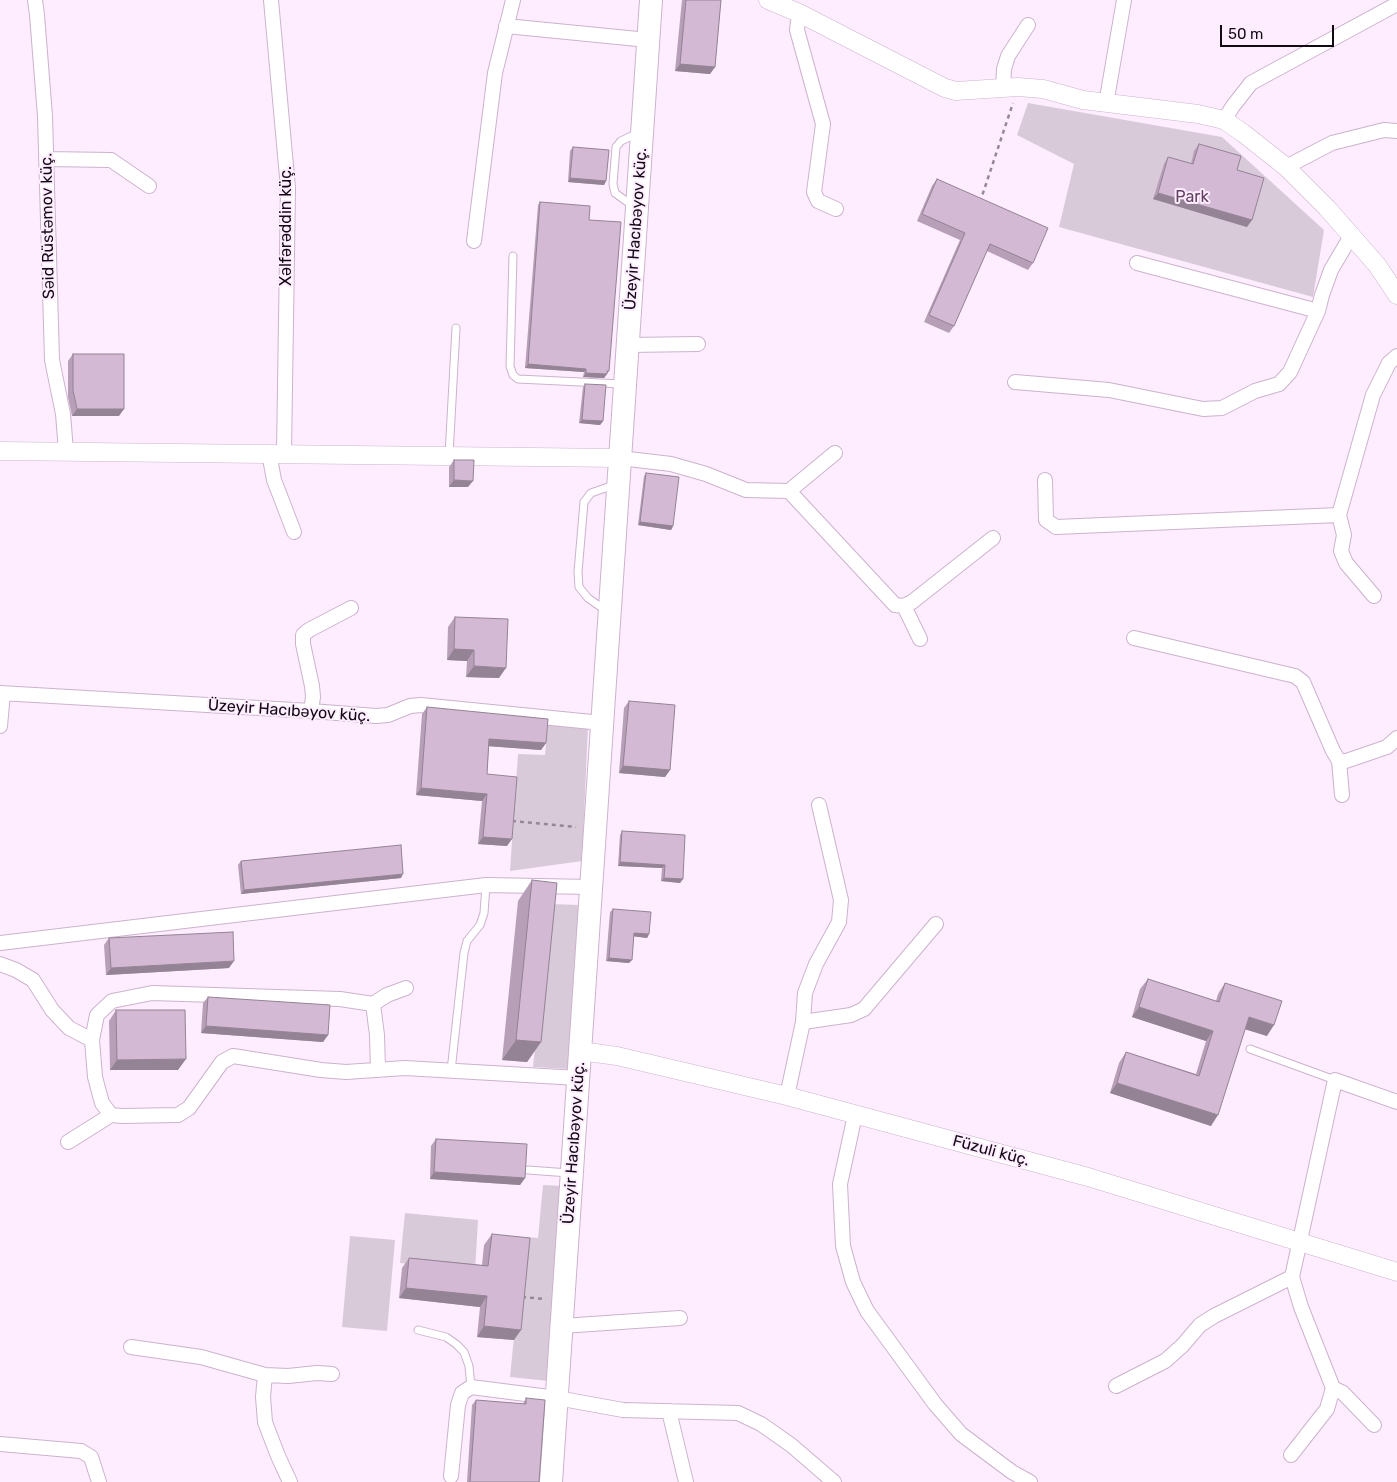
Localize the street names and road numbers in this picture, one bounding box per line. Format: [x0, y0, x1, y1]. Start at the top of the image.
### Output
street label: Üzeyir Hacıbəyov küç. [621, 147, 651, 311]
street label: Səid Rüstəmov küç. [37, 153, 59, 299]
street label: Xəlfərəddin küç. [276, 166, 296, 286]
street label: Üzeyir Hacıbəyov küç. [207, 696, 371, 726]
street label: Üzeyir Hacıbəyov küç. [559, 1061, 589, 1225]
street label: Füzuli küç. [950, 1132, 1032, 1170]

